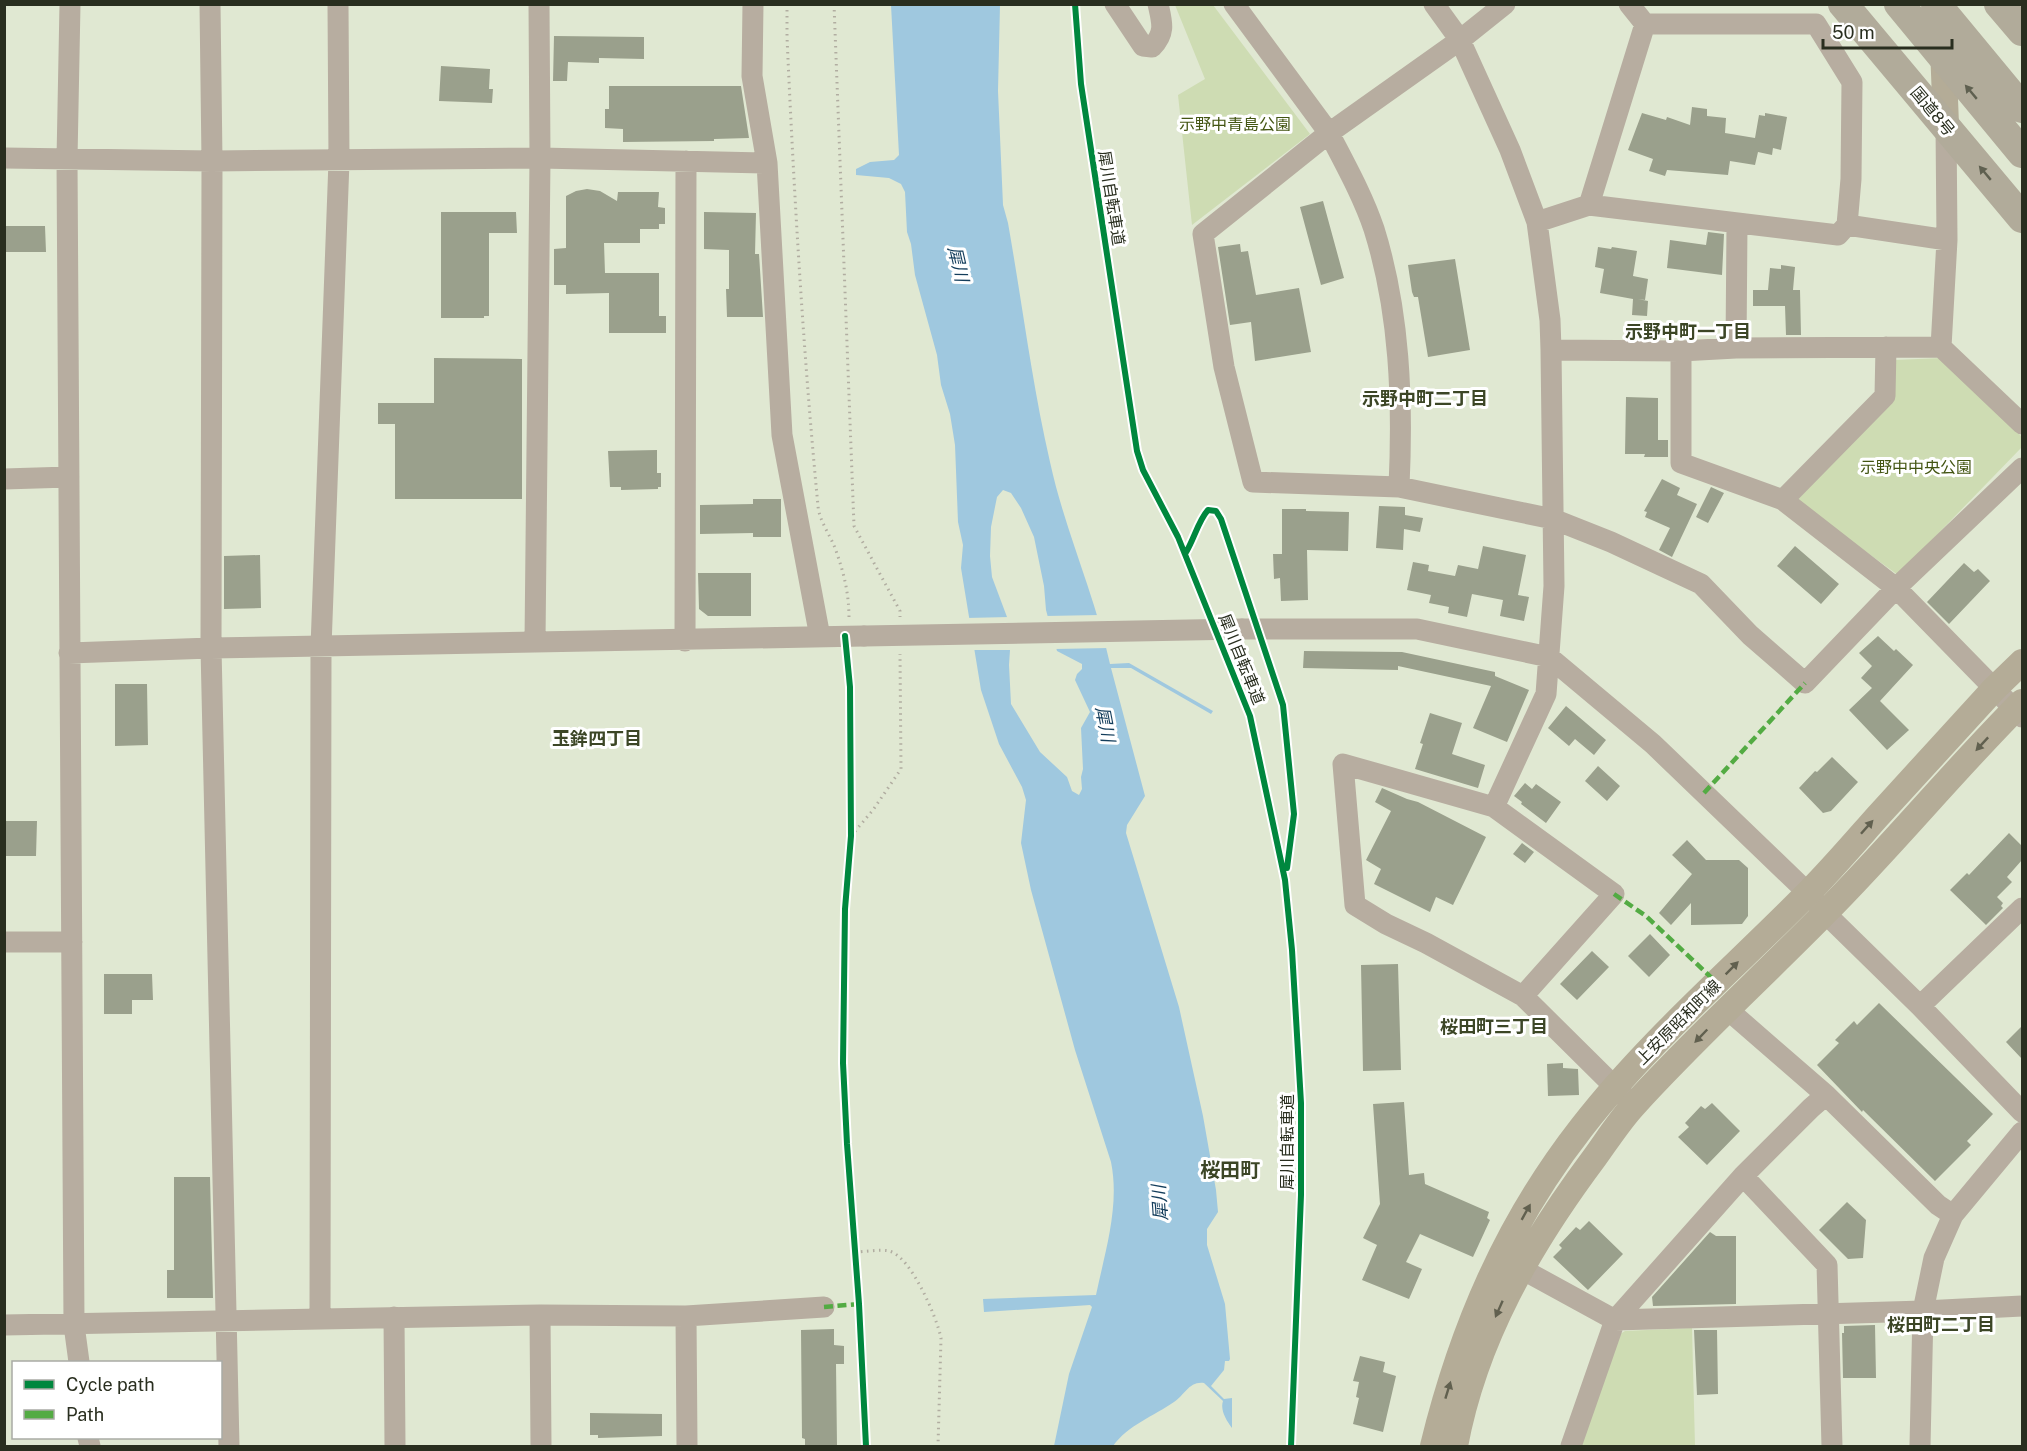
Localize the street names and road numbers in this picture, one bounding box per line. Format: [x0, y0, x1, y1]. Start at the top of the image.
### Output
street label: 国道8号 [1907, 83, 1959, 140]
street label: 犀川自転車道 [1095, 149, 1128, 247]
street label: 犀川自転車道 [1215, 611, 1268, 707]
street label: 上安原昭和町線 [1632, 976, 1725, 1069]
street label: 犀川自転車道 [1278, 1094, 1297, 1190]

